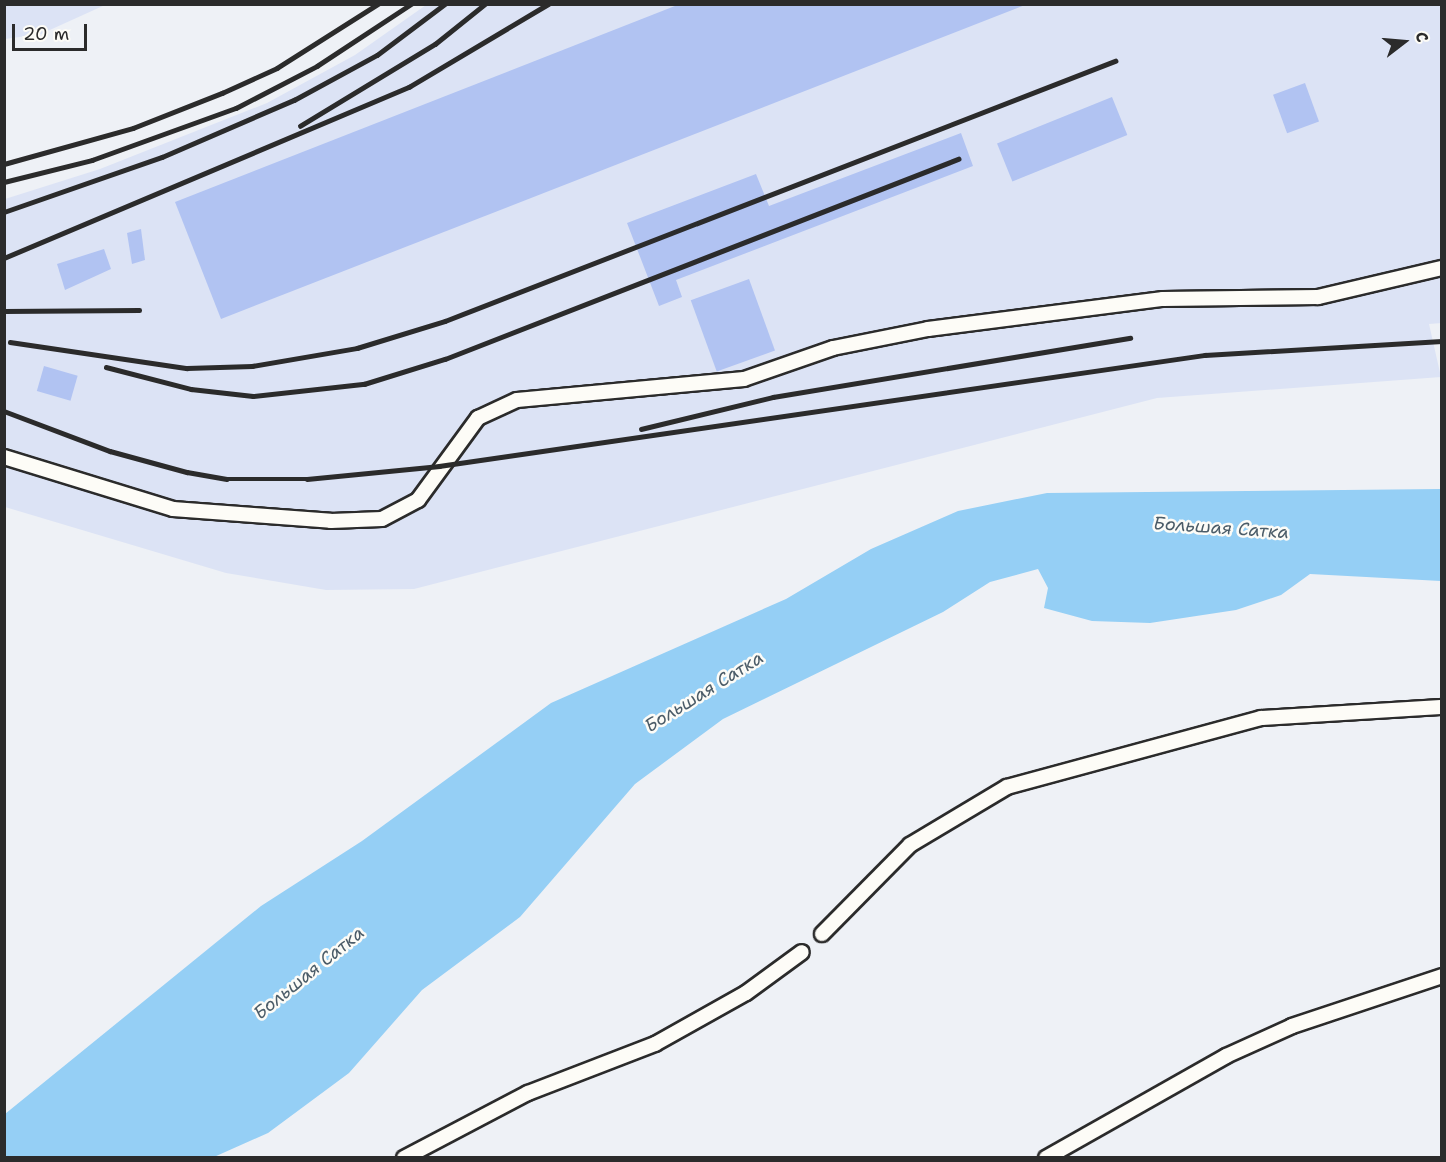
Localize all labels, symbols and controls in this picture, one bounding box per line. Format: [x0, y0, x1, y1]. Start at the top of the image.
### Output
scale bar [15, 12, 90, 50]
north arrow [1374, 12, 1434, 72]
text: 20 m [23, 22, 69, 46]
text: С [1410, 29, 1433, 45]
water label: Большая Сатка [1152, 512, 1290, 544]
water label: Большая Сатка [641, 647, 767, 737]
water label: Большая Сатка [249, 922, 369, 1024]

